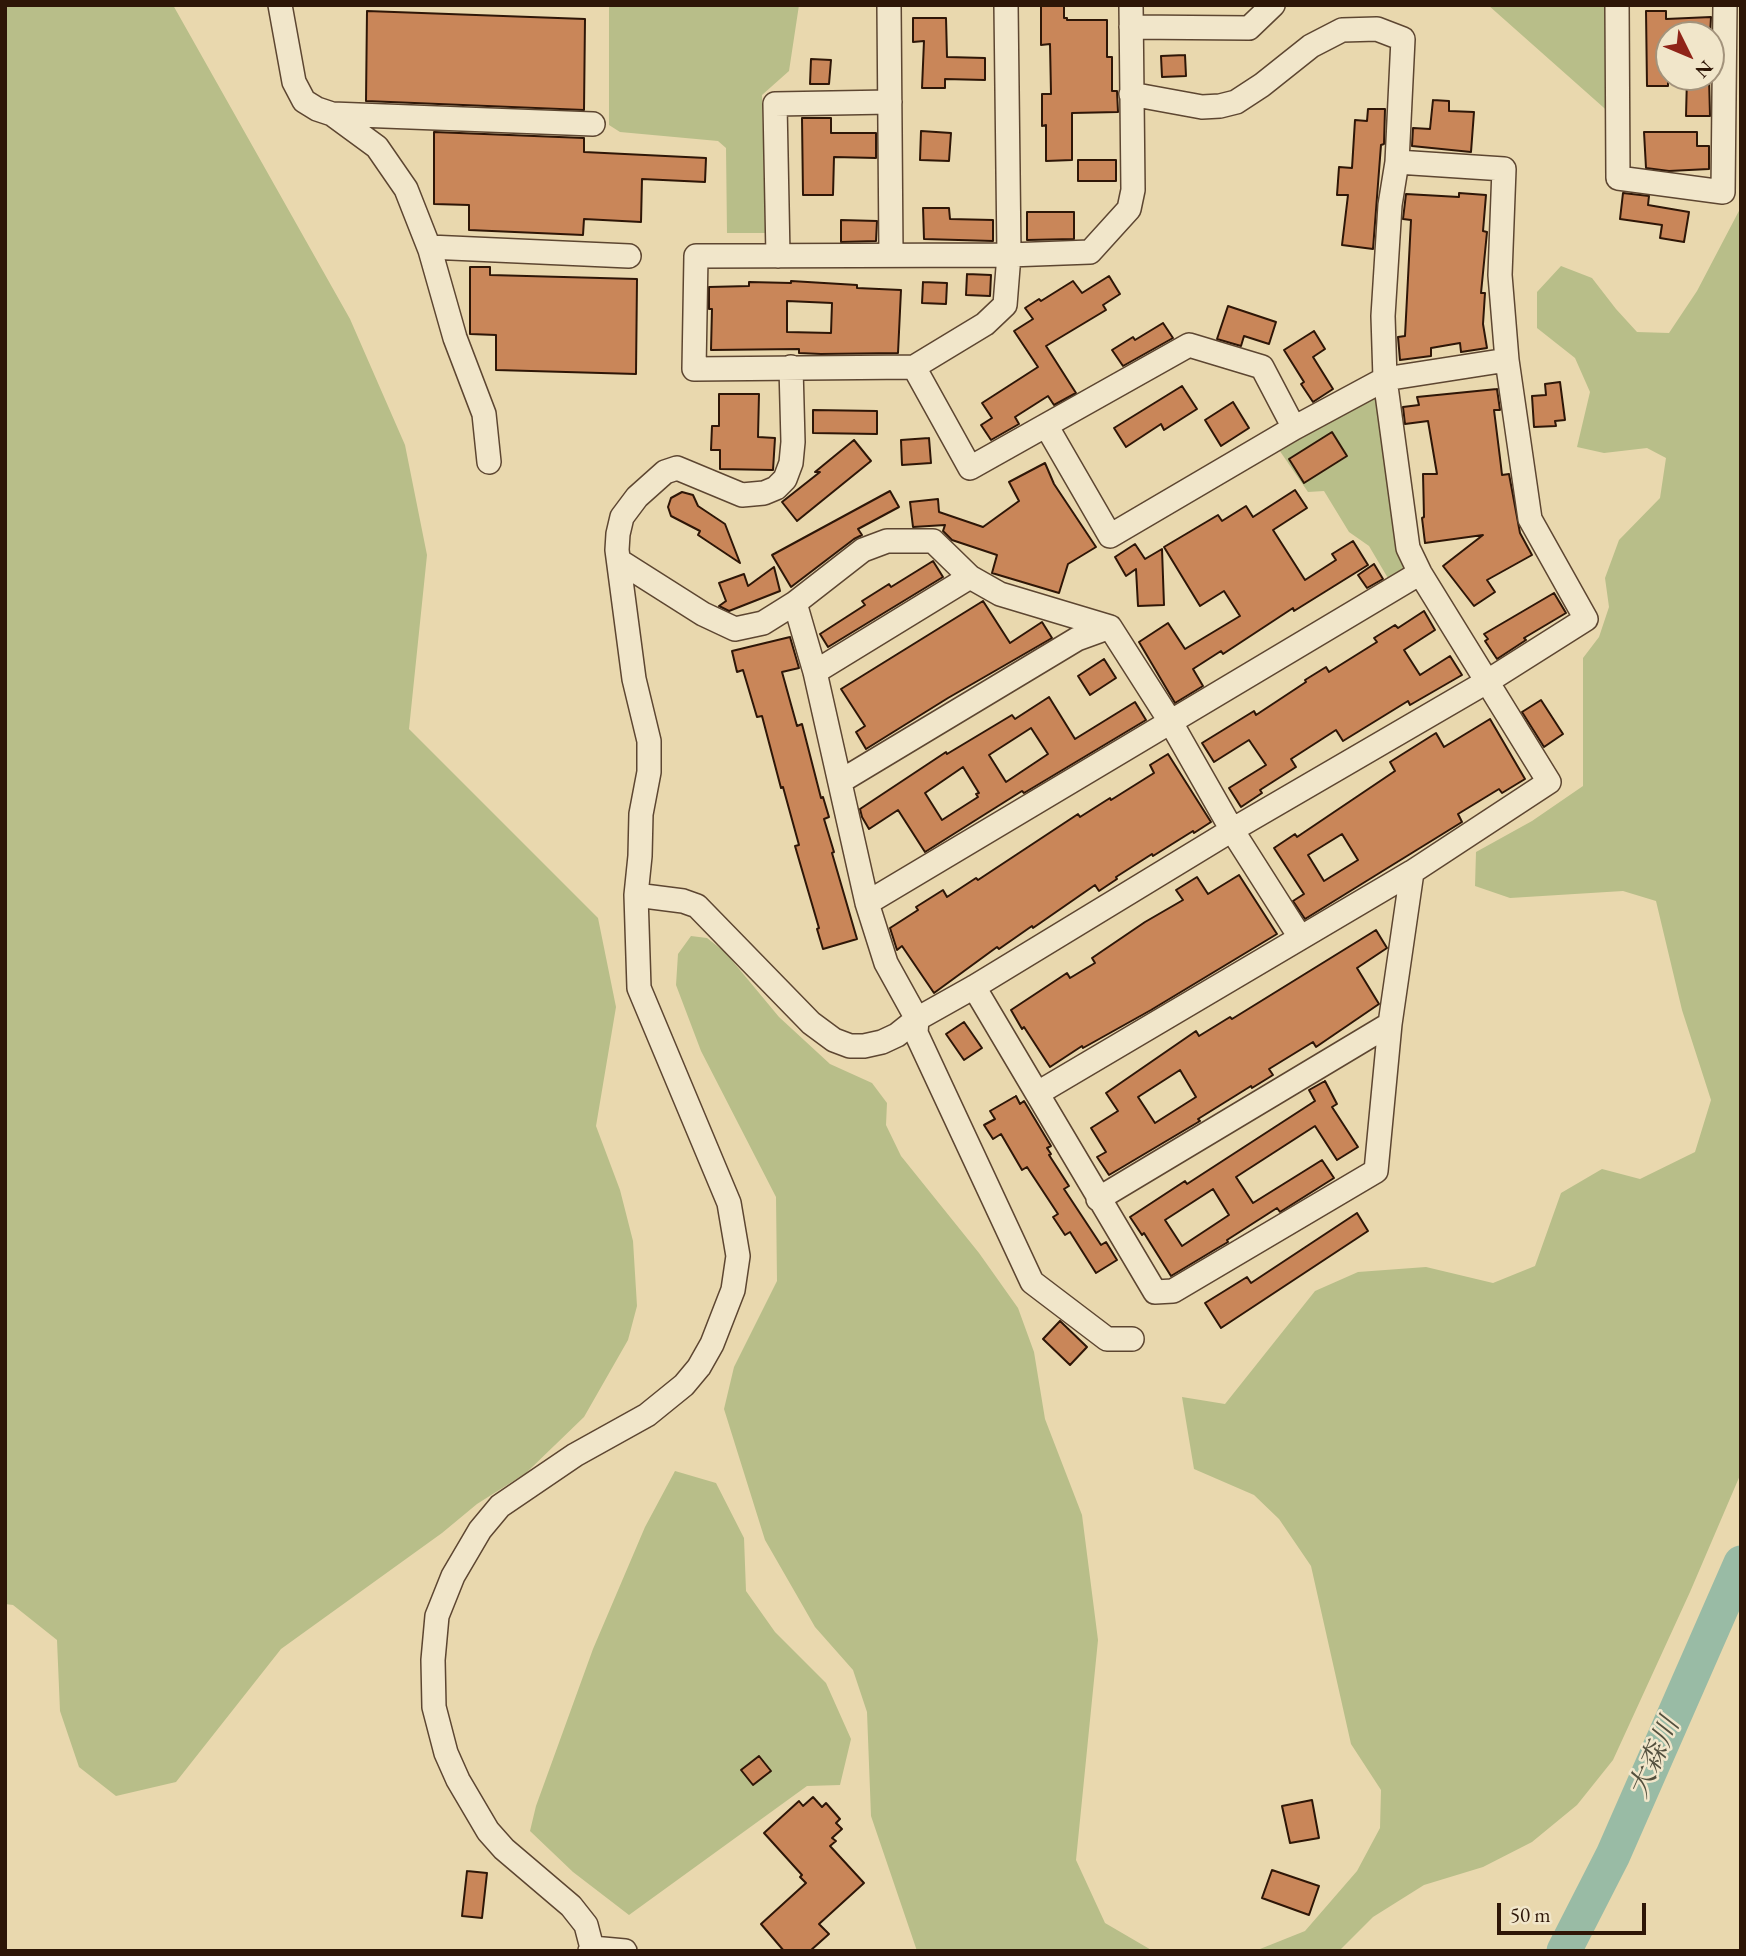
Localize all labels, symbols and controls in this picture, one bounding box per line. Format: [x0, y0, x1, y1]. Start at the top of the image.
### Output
north arrow [1655, 21, 1725, 91]
text: N [1690, 55, 1719, 83]
water label: 大森川 [1623, 1713, 1687, 1803]
scale bar [1501, 1890, 1650, 1934]
text: 50 m [1510, 1901, 1551, 1928]

